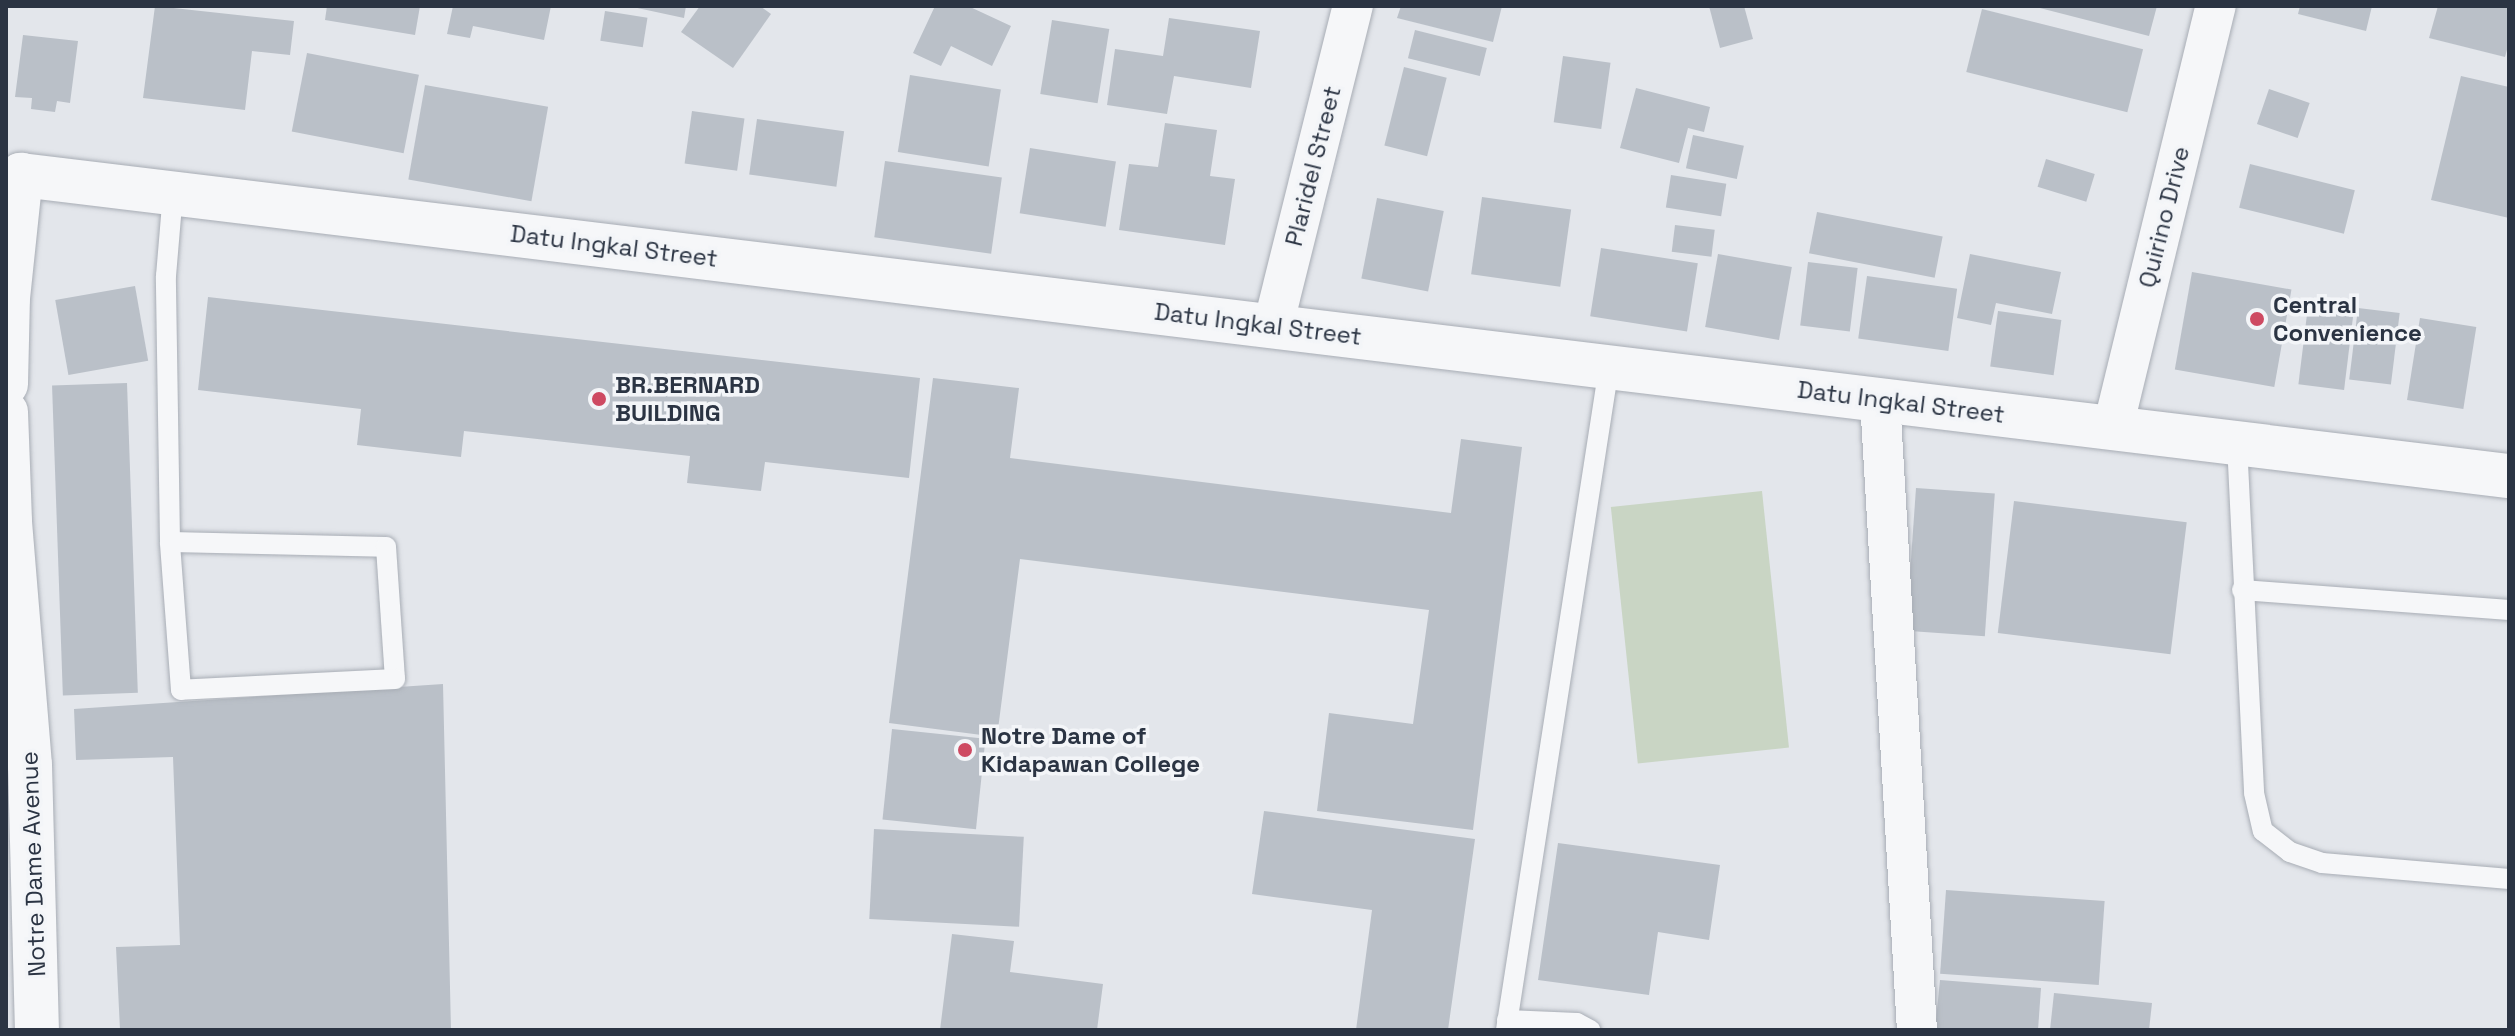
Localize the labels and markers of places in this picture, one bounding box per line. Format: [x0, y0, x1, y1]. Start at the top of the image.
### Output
place label: Central Convenience [2273, 291, 2422, 347]
marker: Central Convenience [2248, 310, 2266, 328]
place label: BR.BERNARD BUILDING [615, 371, 760, 427]
marker: BR.BERNARD BUILDING [590, 390, 608, 408]
place label: Notre Dame of Kidapawan College [981, 722, 1200, 778]
marker: Notre Dame of Kidapawan College [956, 741, 974, 759]

